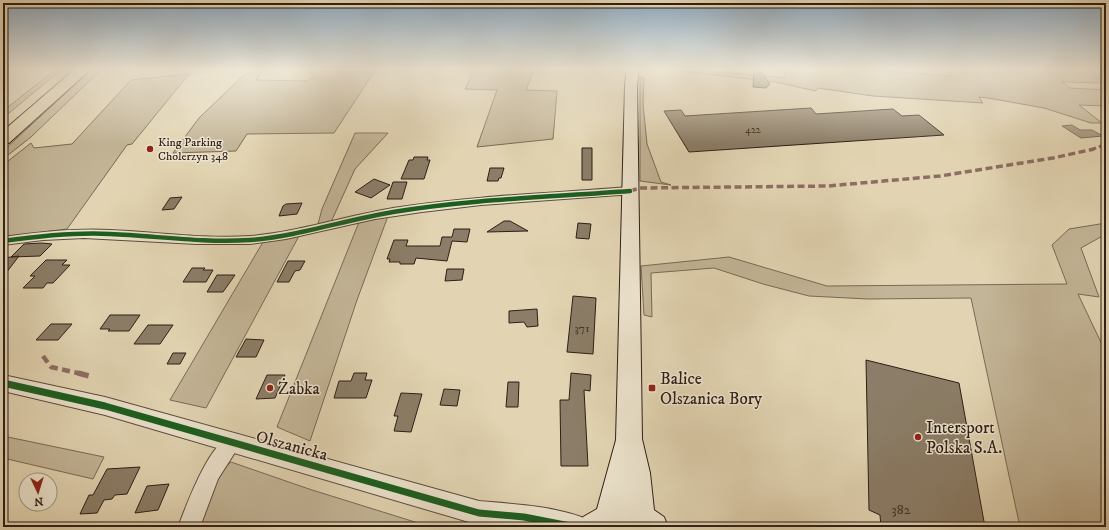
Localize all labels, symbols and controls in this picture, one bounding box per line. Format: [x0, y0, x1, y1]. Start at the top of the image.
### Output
house number: 422 [745, 124, 761, 136]
place label: King Parking Cholerzyn 348 [158, 135, 228, 164]
marker: King Parking Cholerzyn 348 [145, 144, 155, 154]
house number: 371 [574, 321, 590, 336]
place label: Balice Olszanica Bory [660, 368, 763, 410]
place label: Żabka [278, 378, 320, 400]
marker: Żabka [265, 383, 275, 393]
marker: Balice Olszanica Bory [647, 383, 657, 393]
place label: Intersport Polska S.A. [926, 417, 1002, 459]
street label: Olszanicka [253, 426, 331, 466]
marker: Intersport Polska S.A. [913, 432, 923, 442]
north arrow [18, 472, 58, 512]
text: N [34, 494, 44, 508]
house number: 382 [891, 501, 911, 519]

